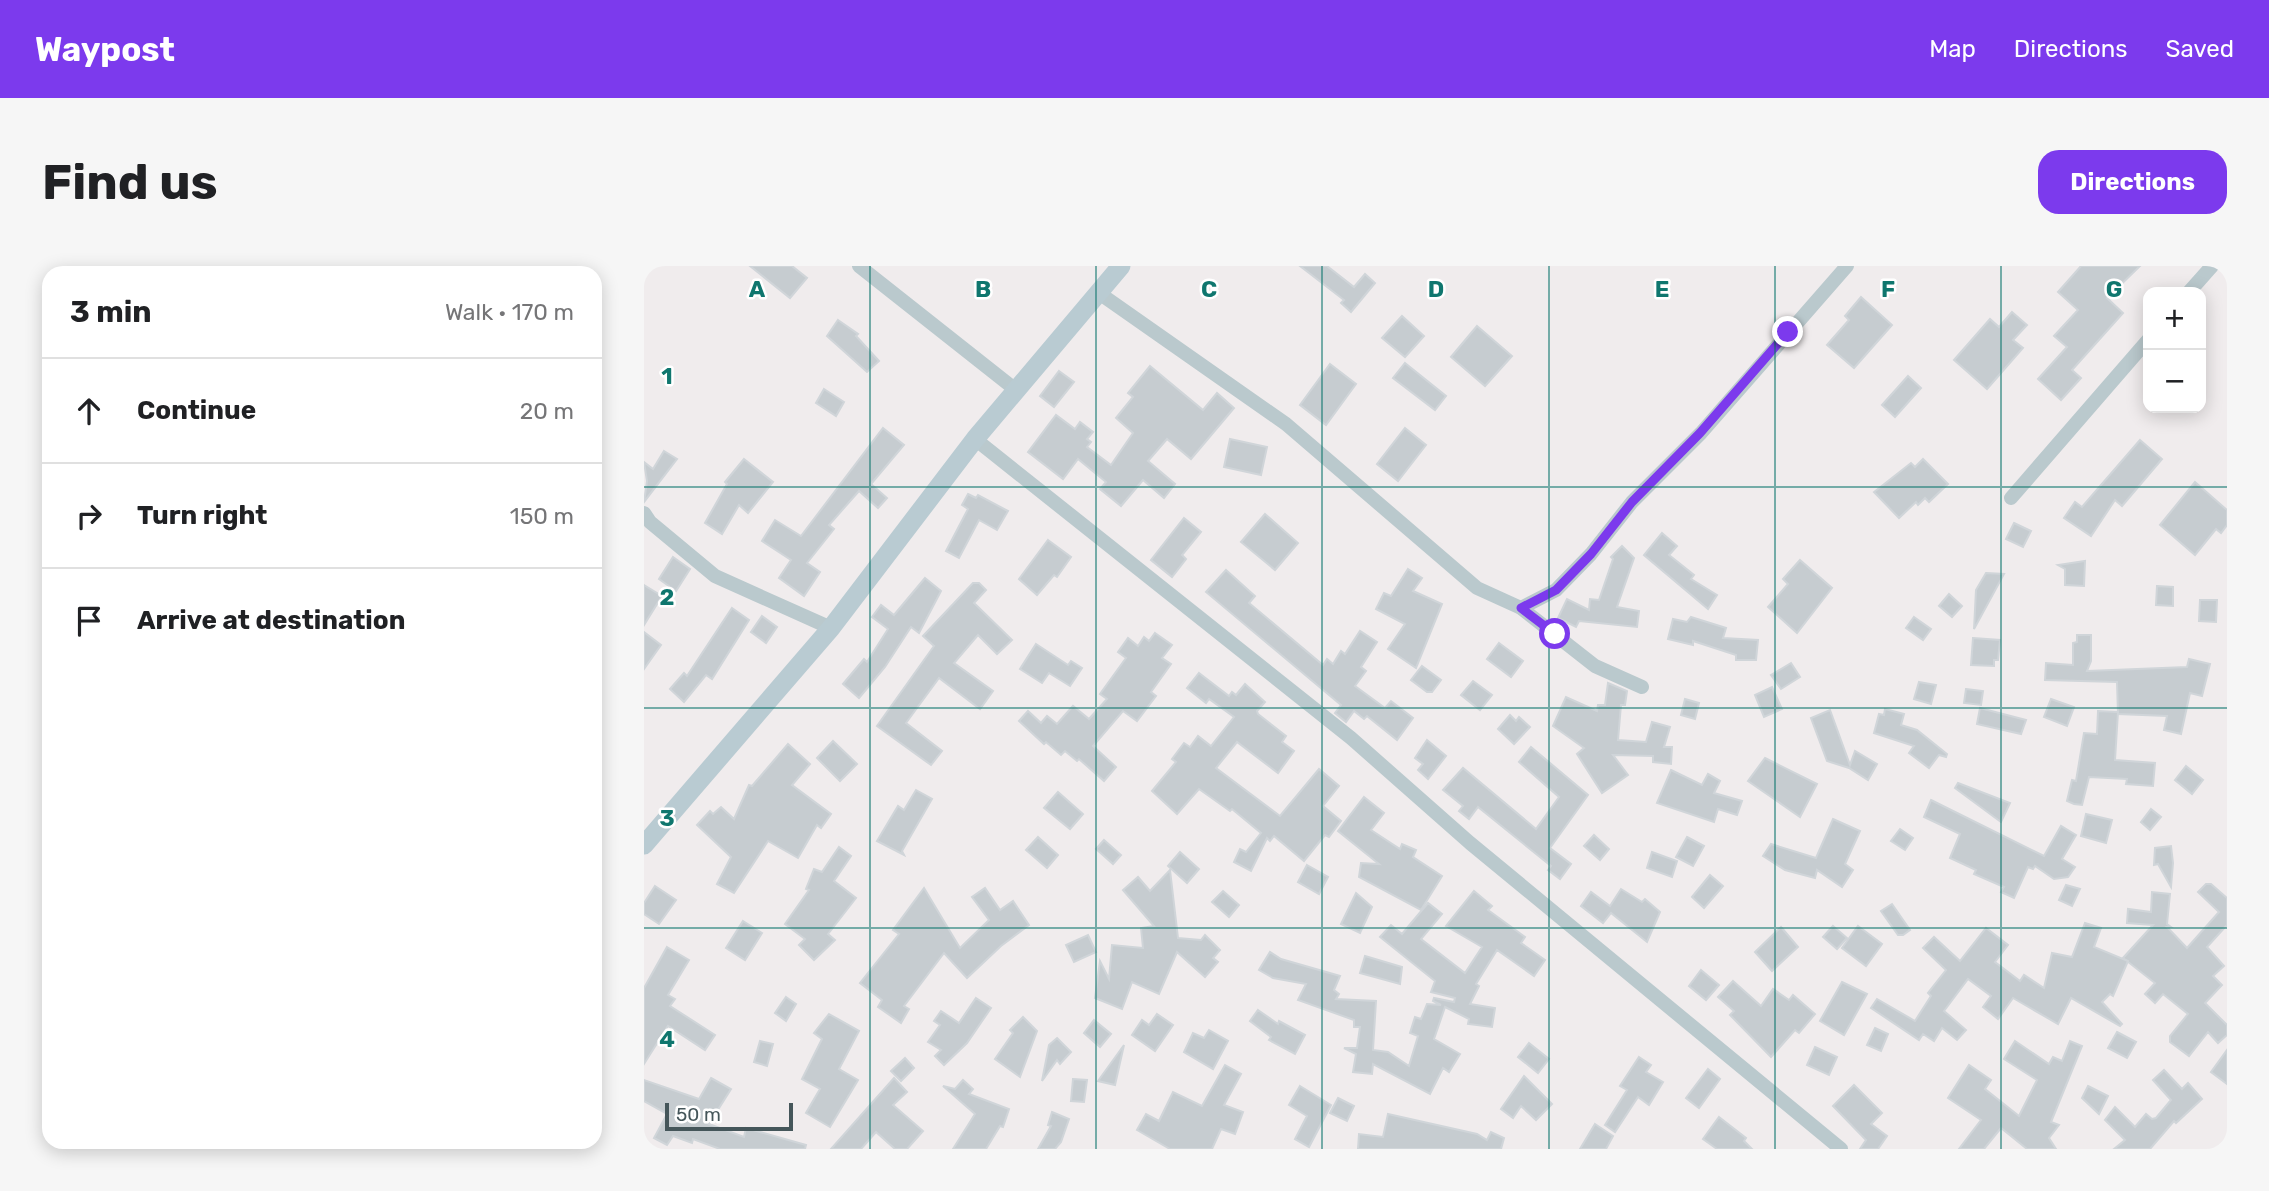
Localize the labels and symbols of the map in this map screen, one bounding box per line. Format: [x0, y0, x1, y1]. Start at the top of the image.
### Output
text: A [749, 275, 766, 303]
text: B [975, 275, 991, 303]
text: C [1201, 275, 1217, 303]
text: D [1428, 275, 1444, 303]
text: E [1655, 275, 1669, 303]
text: F [1881, 275, 1895, 303]
text: G [2106, 275, 2122, 303]
route end [1772, 316, 1803, 347]
text: 1 [661, 362, 673, 390]
text: 2 [660, 583, 674, 611]
route start [1539, 618, 1570, 649]
text: 3 [659, 804, 675, 832]
text: 4 [659, 1025, 675, 1053]
scale bar [665, 1100, 793, 1132]

